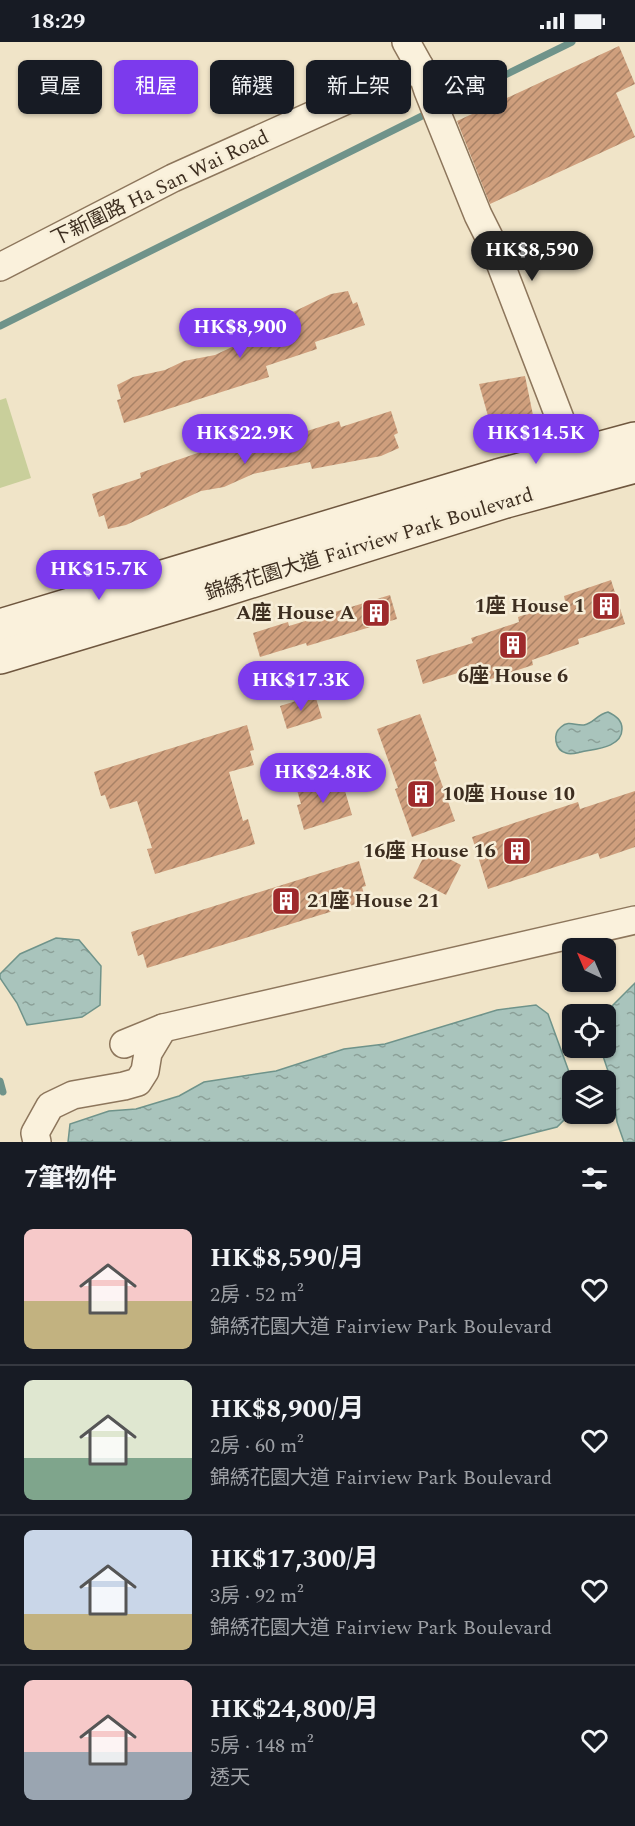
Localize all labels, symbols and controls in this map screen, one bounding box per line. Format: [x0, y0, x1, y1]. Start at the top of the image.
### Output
text: 18:29 [30, 5, 85, 38]
chip: 買屋 [18, 60, 102, 114]
chip: 租屋 [114, 60, 198, 114]
chip: 篩選 [210, 60, 294, 114]
chip: 新上架 [306, 60, 411, 114]
chip: 公寓 [423, 60, 507, 114]
street label: 下新圍路 Ha San Wai Road [46, 122, 274, 254]
pin: HK$8,590 [470, 231, 594, 282]
text: HK$8,590 [485, 235, 579, 265]
pin: HK$8,900 [178, 308, 302, 359]
text: HK$8,900 [193, 312, 287, 342]
pin: HK$22.9K [183, 414, 307, 465]
pin: HK$14.5K [474, 414, 598, 465]
text: HK$22.9K [196, 418, 294, 448]
text: HK$14.5K [487, 418, 585, 448]
street label: 錦綉花園大道 Fairview Park Boulevard [201, 480, 537, 608]
pin: HK$15.7K [37, 550, 161, 601]
text: HK$15.7K [50, 554, 148, 584]
building icon: 1座 House 1 [590, 590, 622, 622]
place label: 1座 House 1 [474, 591, 585, 621]
building icon: A座 House A [360, 597, 392, 629]
place label: A座 House A [236, 598, 356, 628]
building icon: 6座 House 6 [497, 629, 529, 661]
pin: HK$17.3K [239, 661, 363, 712]
place label: 6座 House 6 [458, 661, 568, 691]
text: HK$17.3K [252, 665, 350, 695]
pin: HK$24.8K [261, 753, 385, 804]
text: HK$24.8K [274, 757, 372, 787]
building icon: 10座 House 10 [405, 778, 437, 810]
place label: 10座 House 10 [442, 779, 575, 809]
building icon: 16座 House 16 [501, 835, 533, 867]
place label: 16座 House 16 [363, 836, 496, 866]
building icon: 21座 House 21 [270, 885, 302, 917]
place label: 21座 House 21 [307, 886, 440, 916]
north arrow [562, 938, 616, 992]
map controls [562, 938, 616, 1124]
button: locate [562, 1004, 616, 1058]
button: layers [562, 1070, 616, 1124]
text: 7筆物件 [24, 1159, 117, 1199]
icon: filters [578, 1162, 611, 1195]
text: HK$8,590/月 [210, 1238, 364, 1278]
icon: home [72, 1253, 144, 1325]
icon: heart [578, 1273, 611, 1306]
text: 2房 · 52 m² [210, 1280, 304, 1310]
text: 錦綉花園大道 Fairview Park Boulevard [210, 1312, 552, 1342]
text: HK$8,900/月 [210, 1389, 364, 1429]
icon: home [72, 1404, 144, 1476]
icon: heart [578, 1424, 611, 1457]
text: 2房 · 60 m² [210, 1431, 304, 1461]
text: 錦綉花園大道 Fairview Park Boulevard [210, 1463, 552, 1493]
text: HK$17,300/月 [210, 1539, 379, 1579]
icon: home [72, 1554, 144, 1626]
icon: heart [578, 1574, 611, 1607]
text: 3房 · 92 m² [210, 1581, 304, 1611]
text: 錦綉花園大道 Fairview Park Boulevard [210, 1613, 552, 1643]
text: HK$24,800/月 [210, 1689, 379, 1729]
icon: home [72, 1704, 144, 1776]
icon: heart [578, 1724, 611, 1757]
text: 5房 · 148 m² [210, 1731, 314, 1761]
text: 透天 [210, 1763, 250, 1793]

